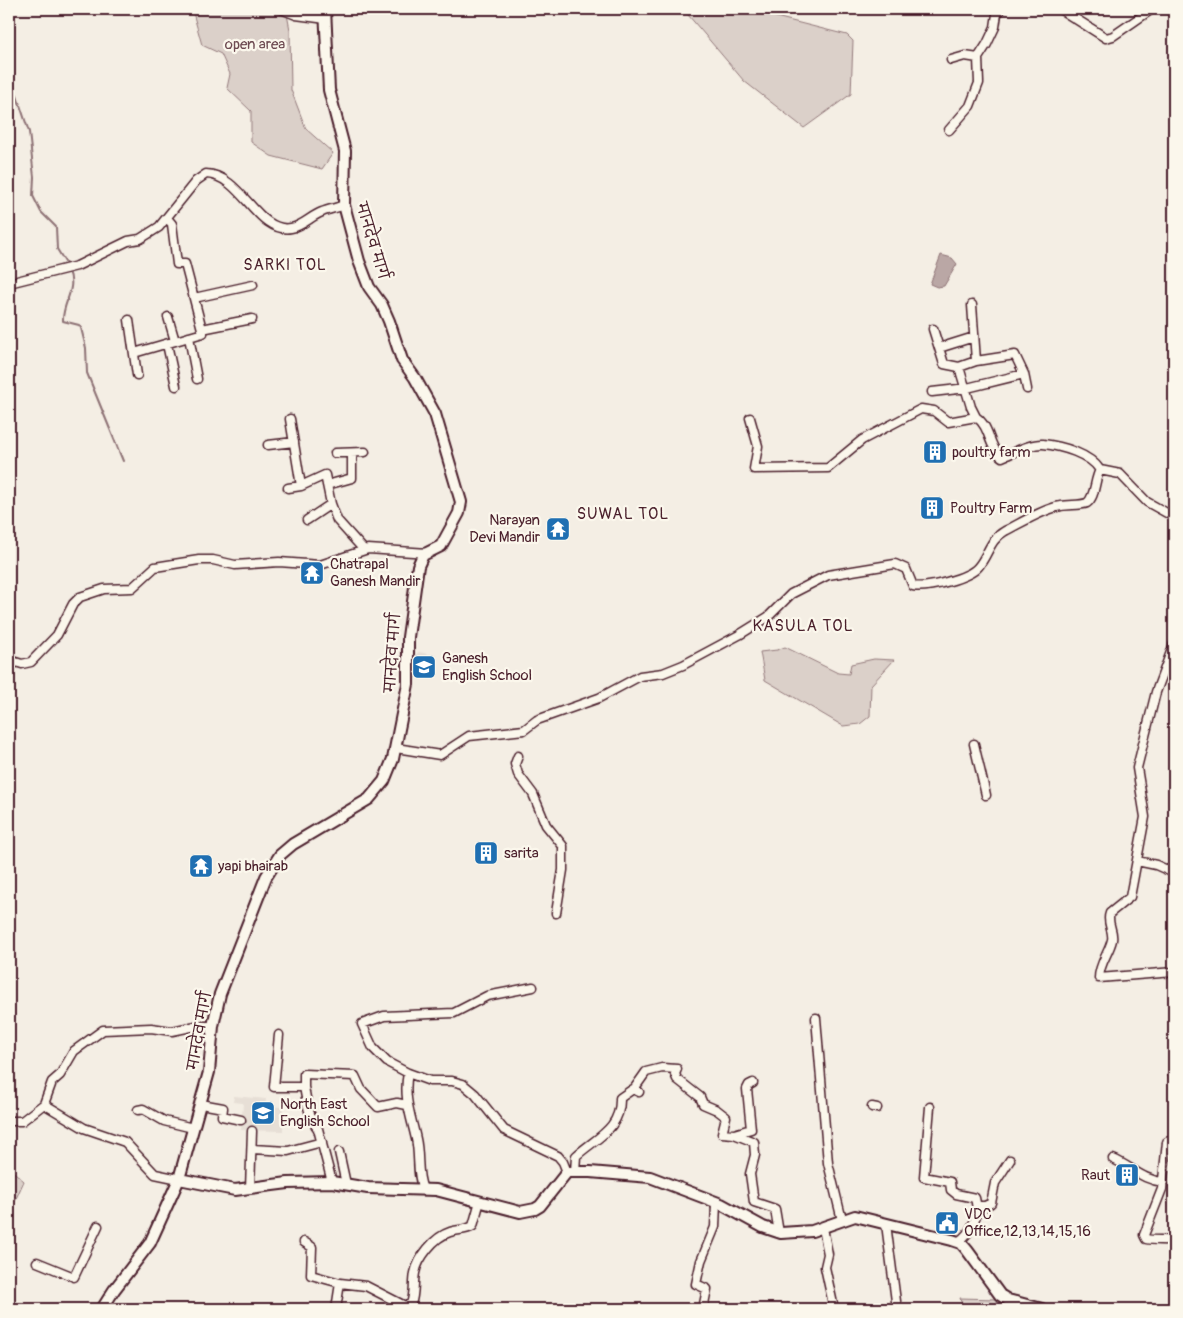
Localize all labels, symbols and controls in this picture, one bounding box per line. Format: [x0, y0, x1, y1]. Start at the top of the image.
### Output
park label: open area [225, 35, 285, 54]
street label: मानदेव मार्ग [351, 198, 398, 283]
district label: SARKI TOL [243, 255, 327, 275]
building icon: poultry farm [922, 439, 948, 465]
place label: poultry farm [952, 443, 1030, 462]
building icon: Poultry Farm [919, 495, 945, 521]
place label: Poultry Farm [950, 499, 1032, 518]
district label: SUWAL TOL [577, 504, 669, 524]
place label: Narayan Devi Mandir [469, 511, 541, 547]
temple icon: Narayan Devi Mandir [545, 516, 571, 542]
place label: Chatrapal Ganesh Mandir [330, 555, 421, 591]
temple icon: Chatrapal Ganesh Mandir [299, 560, 325, 586]
street label: मानदेव मार्ग [376, 612, 405, 694]
district label: KASULA TOL [753, 616, 853, 636]
place label: Ganesh English School [442, 649, 532, 685]
school or university icon: Ganesh English School [411, 654, 437, 680]
building icon: sarita [473, 840, 499, 866]
place label: sarita [504, 844, 539, 863]
temple icon: yapi bhairab [188, 853, 214, 879]
place label: yapi bhairab [217, 857, 288, 876]
street label: मानदेव मार्ग [179, 989, 216, 1073]
place label: North East English School [280, 1095, 370, 1131]
school or university icon: North East English School [250, 1100, 276, 1126]
building icon: Raut [1114, 1162, 1140, 1188]
place label: Raut [1081, 1166, 1111, 1185]
place label: VDC Office,12,13,14,15,16 [964, 1205, 1091, 1241]
public building icon: VDC Office,12,13,14,15,16 [934, 1210, 960, 1236]

